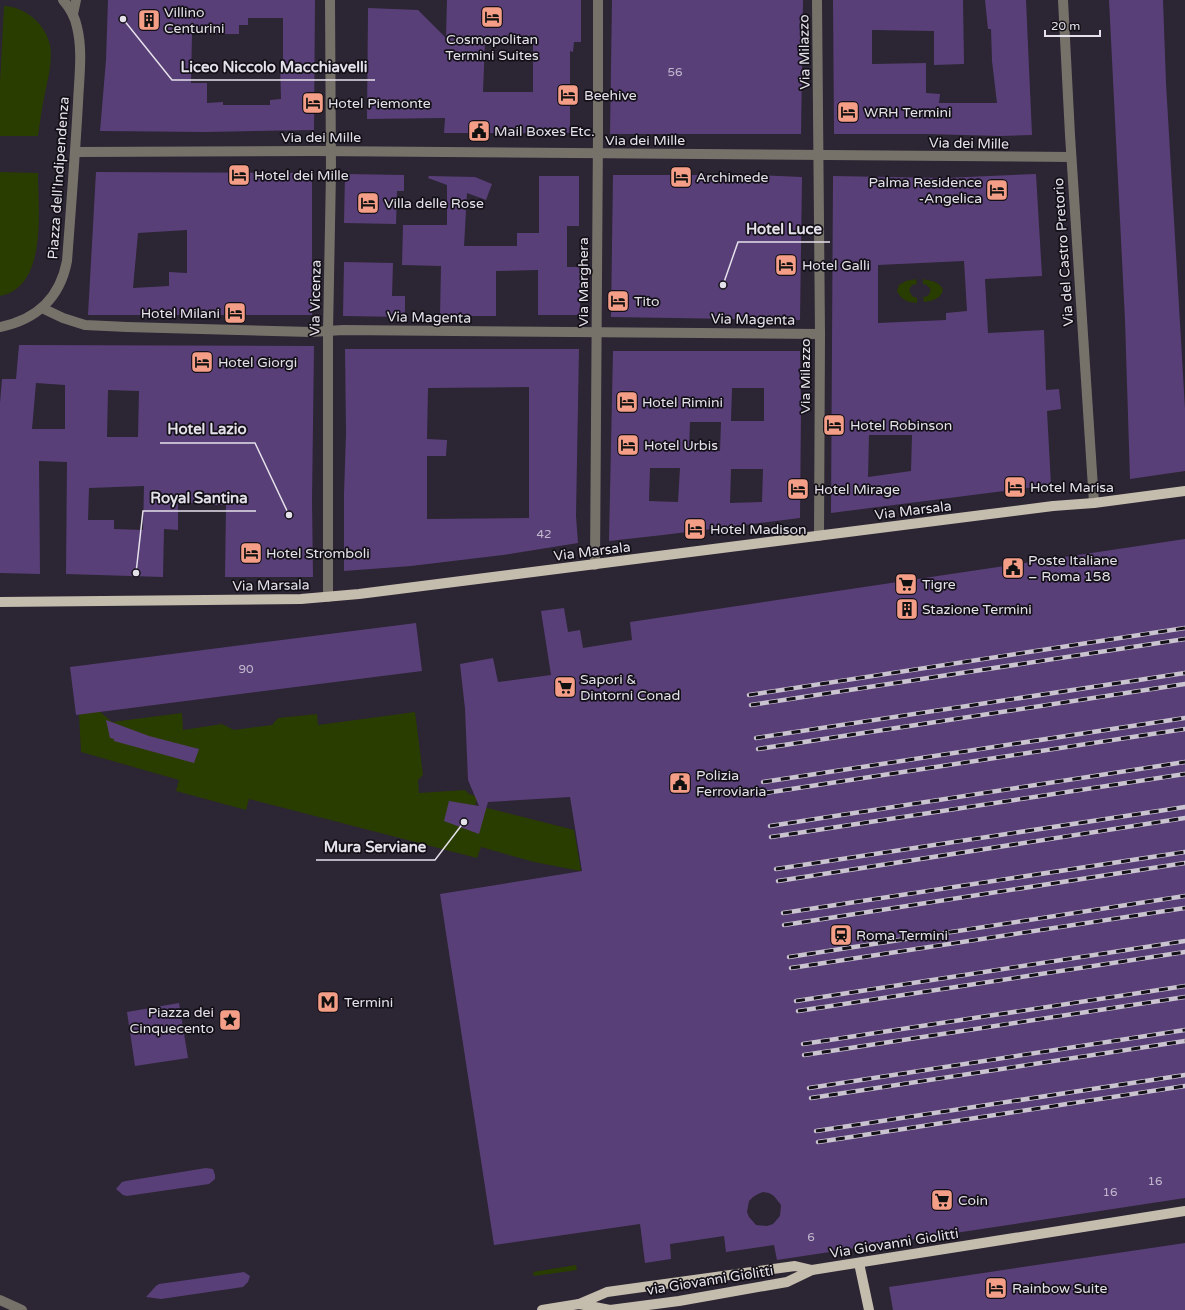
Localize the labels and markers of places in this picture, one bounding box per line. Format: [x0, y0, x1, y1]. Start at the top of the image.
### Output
place label: Villino Centurini [164, 4, 225, 37]
hotel icon: Cosmopolitan Termini Suites [479, 4, 505, 30]
building icon: Villino Centurini [136, 7, 162, 33]
place label: Cosmopolitan Termini Suites [445, 31, 539, 64]
callout: Liceo Niccolo Macchiavelli [172, 53, 375, 80]
hotel icon: Beehive [555, 82, 581, 108]
place label: Beehive [584, 87, 637, 104]
hotel icon: Hotel Piemonte [300, 90, 326, 116]
place label: Hotel Piemonte [328, 95, 431, 112]
hotel icon: WRH Termini [835, 99, 861, 125]
place label: WRH Termini [864, 104, 952, 121]
public building icon: Mail Boxes Etc. [466, 118, 492, 144]
place label: Mail Boxes Etc. [494, 123, 595, 140]
hotel icon: Hotel dei Mille [226, 162, 252, 188]
hotel icon: Archimede [668, 164, 694, 190]
place label: Hotel dei Mille [254, 167, 349, 184]
place label: Archimede [696, 169, 769, 186]
place label: Palma Residence -Angelica [869, 174, 982, 207]
hotel icon: Palma Residence -Angelica [984, 177, 1010, 203]
hotel icon: Villa delle Rose [355, 190, 381, 216]
place label: Villa delle Rose [384, 195, 484, 212]
callout: Hotel Luce [738, 215, 830, 242]
hotel icon: Hotel Galli [773, 252, 799, 278]
place label: Hotel Galli [802, 257, 870, 274]
hotel icon: Tito [605, 288, 631, 314]
place label: Tito [634, 293, 660, 310]
hotel icon: Hotel Milani [222, 300, 248, 326]
place label: Hotel Milani [141, 305, 220, 322]
hotel icon: Hotel Giorgi [189, 349, 215, 375]
place label: Hotel Giorgi [218, 354, 297, 371]
hotel icon: Hotel Rimini [614, 389, 640, 415]
place label: Hotel Rimini [642, 394, 723, 411]
hotel icon: Hotel Robinson [821, 412, 847, 438]
callout: Hotel Lazio [160, 416, 255, 443]
place label: Hotel Robinson [850, 417, 952, 434]
hotel icon: Hotel Urbis [615, 432, 641, 458]
place label: Hotel Urbis [644, 437, 718, 454]
hotel icon: Hotel Marisa [1002, 474, 1028, 500]
hotel icon: Hotel Mirage [785, 476, 811, 502]
place label: Hotel Marisa [1030, 479, 1114, 496]
place label: Hotel Mirage [814, 481, 900, 498]
callout: Royal Santina [143, 484, 256, 511]
hotel icon: Hotel Madison [682, 516, 708, 542]
place label: Hotel Madison [710, 521, 807, 538]
hotel icon: Hotel Stromboli [238, 540, 264, 566]
place label: Hotel Stromboli [266, 545, 370, 562]
place label: Poste Italiane – Roma 158 [1028, 552, 1118, 585]
public building icon: Poste Italiane – Roma 158 [1000, 555, 1026, 581]
supermarket icon: Tigre [893, 571, 919, 597]
place label: Tigre [922, 576, 956, 593]
building icon: Stazione Termini [894, 596, 920, 622]
place label: Stazione Termini [922, 601, 1032, 618]
place label: Sapori & Dintorni Conad [580, 671, 680, 704]
supermarket icon: Sapori & Dintorni Conad [552, 674, 578, 700]
place label: Polizia Ferroviaria [696, 767, 766, 800]
public building icon: Polizia Ferroviaria [667, 770, 693, 796]
callout: Mura Serviane [316, 833, 435, 860]
station icon: Roma Termini [828, 922, 854, 948]
place label: Roma Termini [856, 927, 948, 944]
metro station icon: Termini [315, 989, 341, 1015]
place label: Termini [344, 994, 393, 1011]
place label: Piazza dei Cinquecento [130, 1004, 214, 1037]
place icon: Piazza dei Cinquecento [217, 1007, 243, 1033]
supermarket icon: Coin [929, 1187, 955, 1213]
place label: Coin [958, 1192, 988, 1209]
hotel icon: Rainbow Suite [983, 1275, 1009, 1301]
place label: Rainbow Suite [1012, 1280, 1108, 1297]

